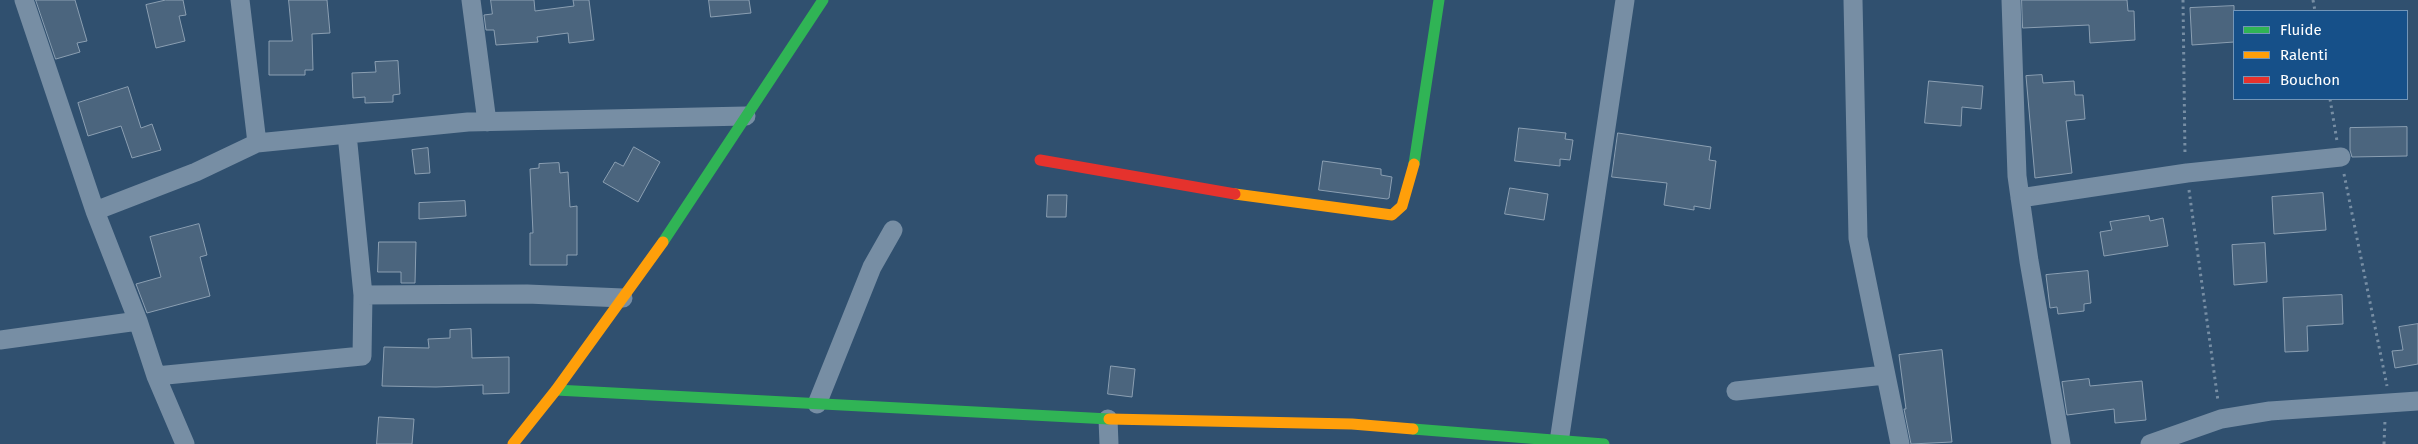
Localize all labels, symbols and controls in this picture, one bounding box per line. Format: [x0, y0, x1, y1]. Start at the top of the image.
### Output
legend [2233, 10, 2408, 100]
text: Fluide [2280, 21, 2322, 39]
text: Ralenti [2280, 46, 2328, 64]
text: Bouchon [2280, 71, 2340, 89]

